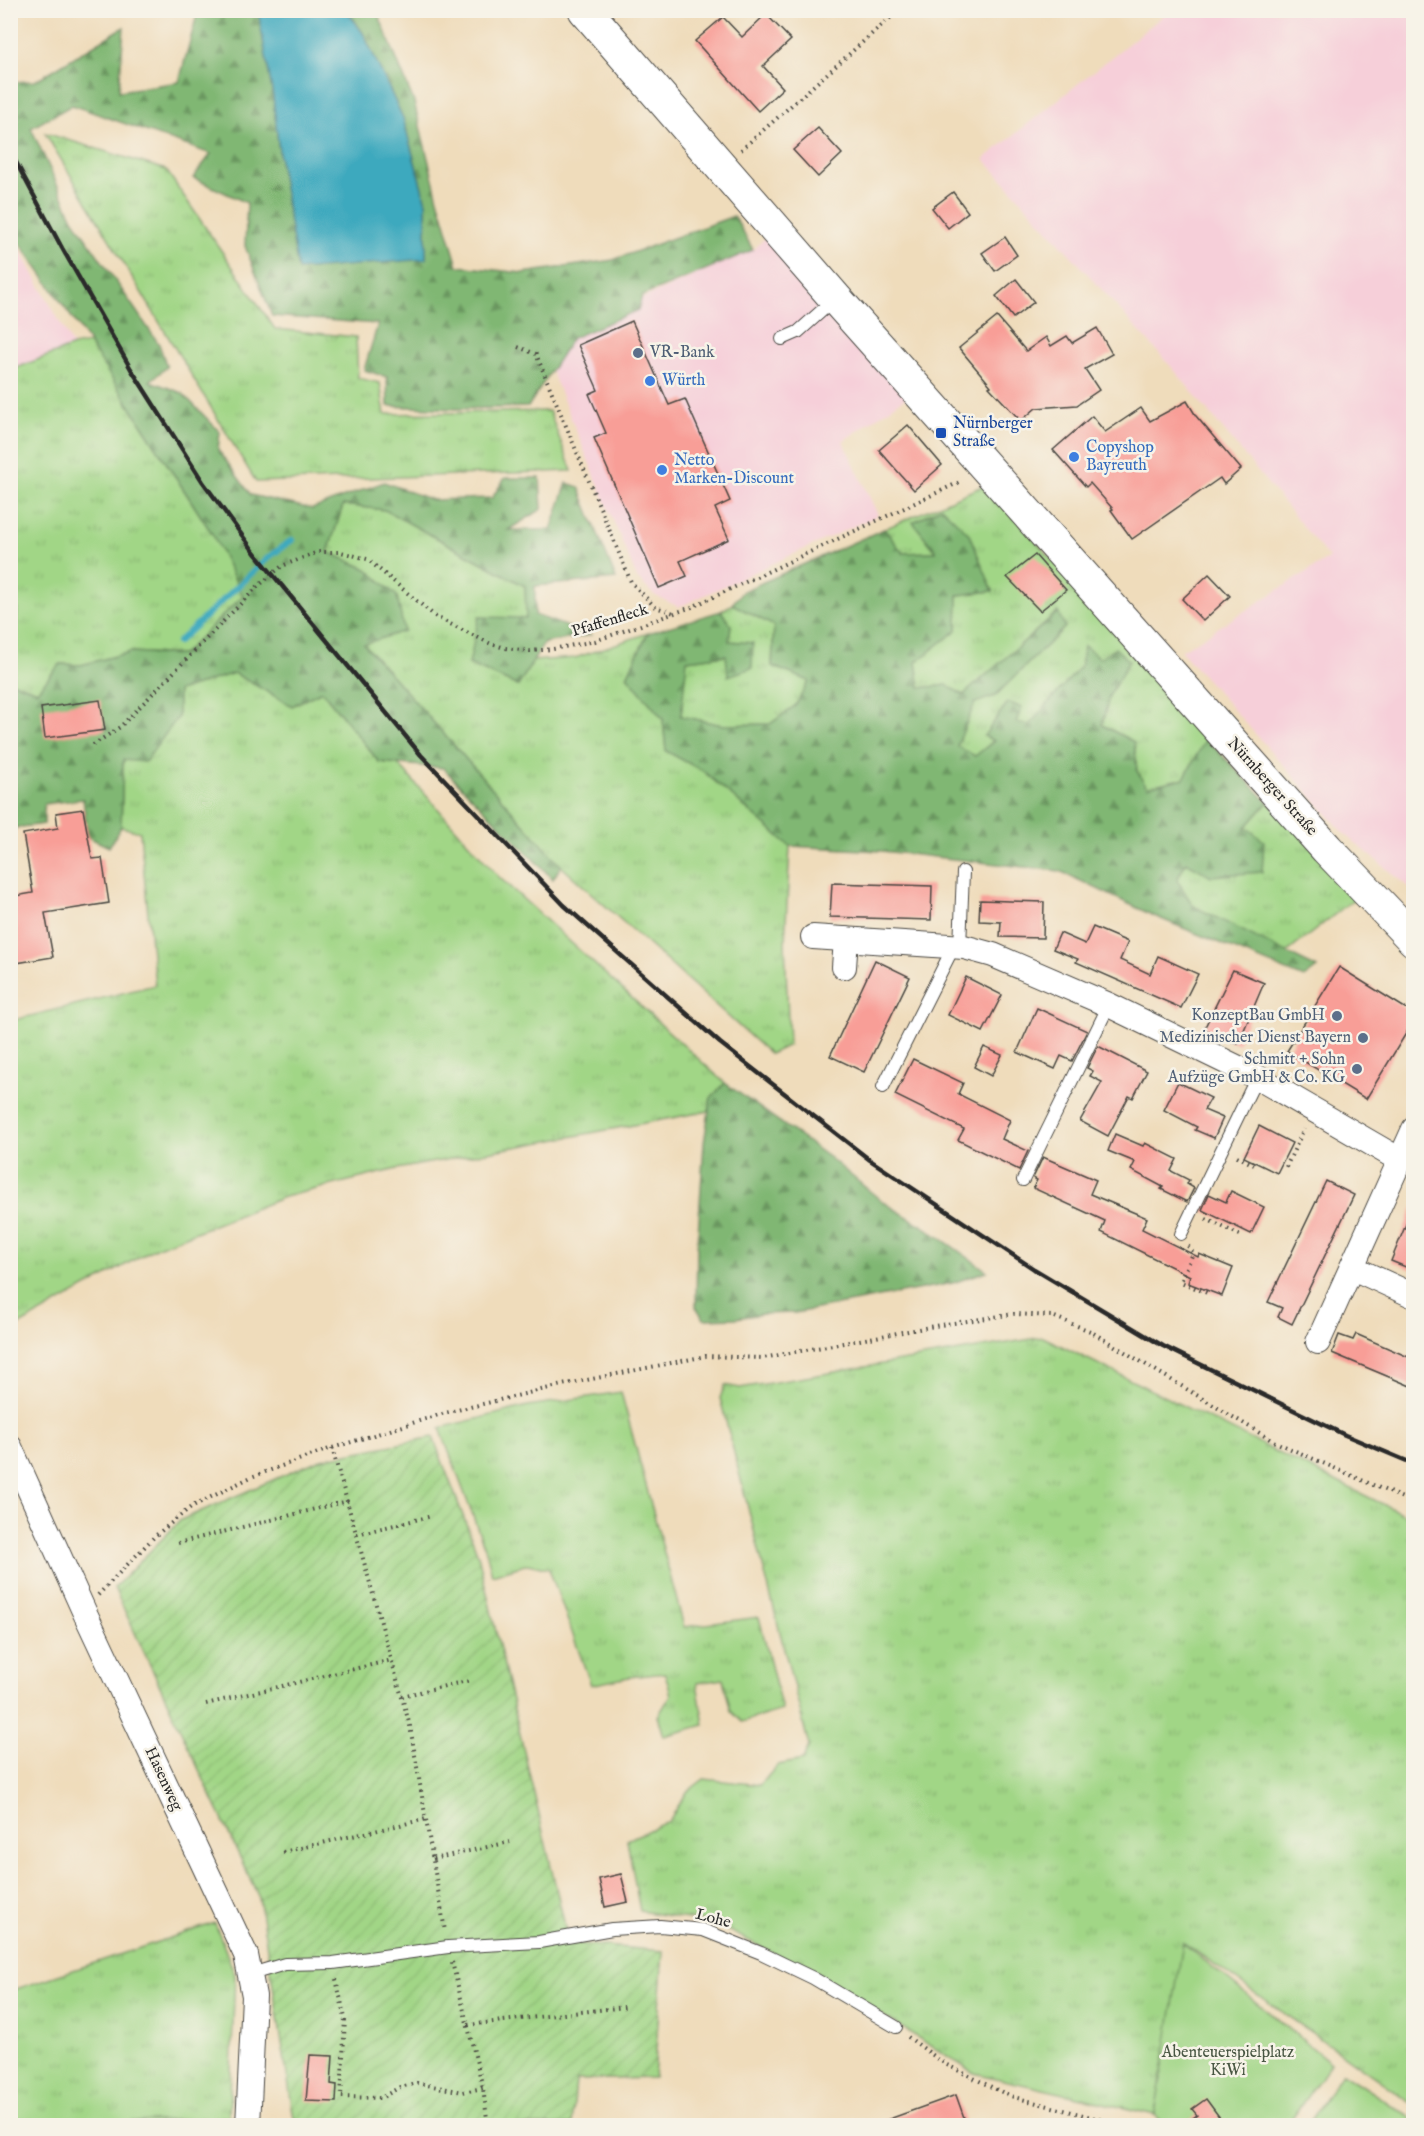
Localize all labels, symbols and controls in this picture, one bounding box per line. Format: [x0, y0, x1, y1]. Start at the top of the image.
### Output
place label: VR-Bank [649, 343, 715, 363]
marker: VR-Bank [631, 346, 645, 360]
place label: Würth [662, 371, 706, 391]
marker: Würth [643, 374, 657, 388]
place label: Nürnberger Straße [953, 414, 1033, 452]
marker: Nürnberger Straße [934, 426, 948, 440]
place label: Copyshop Bayreuth [1086, 438, 1154, 476]
marker: Copyshop Bayreuth [1067, 450, 1081, 464]
place label: Netto Marken-Discount [674, 451, 794, 489]
marker: Netto Marken-Discount [655, 463, 669, 477]
street label: Pfaffenfleck [569, 600, 651, 642]
street label: Nürnberger Straße [1223, 734, 1321, 840]
place label: KonzeptBau GmbH [1191, 1006, 1325, 1026]
marker: KonzeptBau GmbH [1330, 1009, 1344, 1023]
place label: Medizinischer Dienst Bayern [1159, 1028, 1351, 1048]
marker: Medizinischer Dienst Bayern [1356, 1031, 1370, 1045]
place label: Schmitt + Sohn Aufzüge GmbH & Co. KG [1167, 1050, 1345, 1088]
marker: Schmitt + Sohn Aufzüge GmbH & Co. KG [1350, 1062, 1364, 1076]
street label: Hasenweg [139, 1744, 187, 1815]
street label: Lohe [693, 1905, 733, 1933]
park label: Abenteuerspielplatz KiWi [1161, 2043, 1294, 2081]

